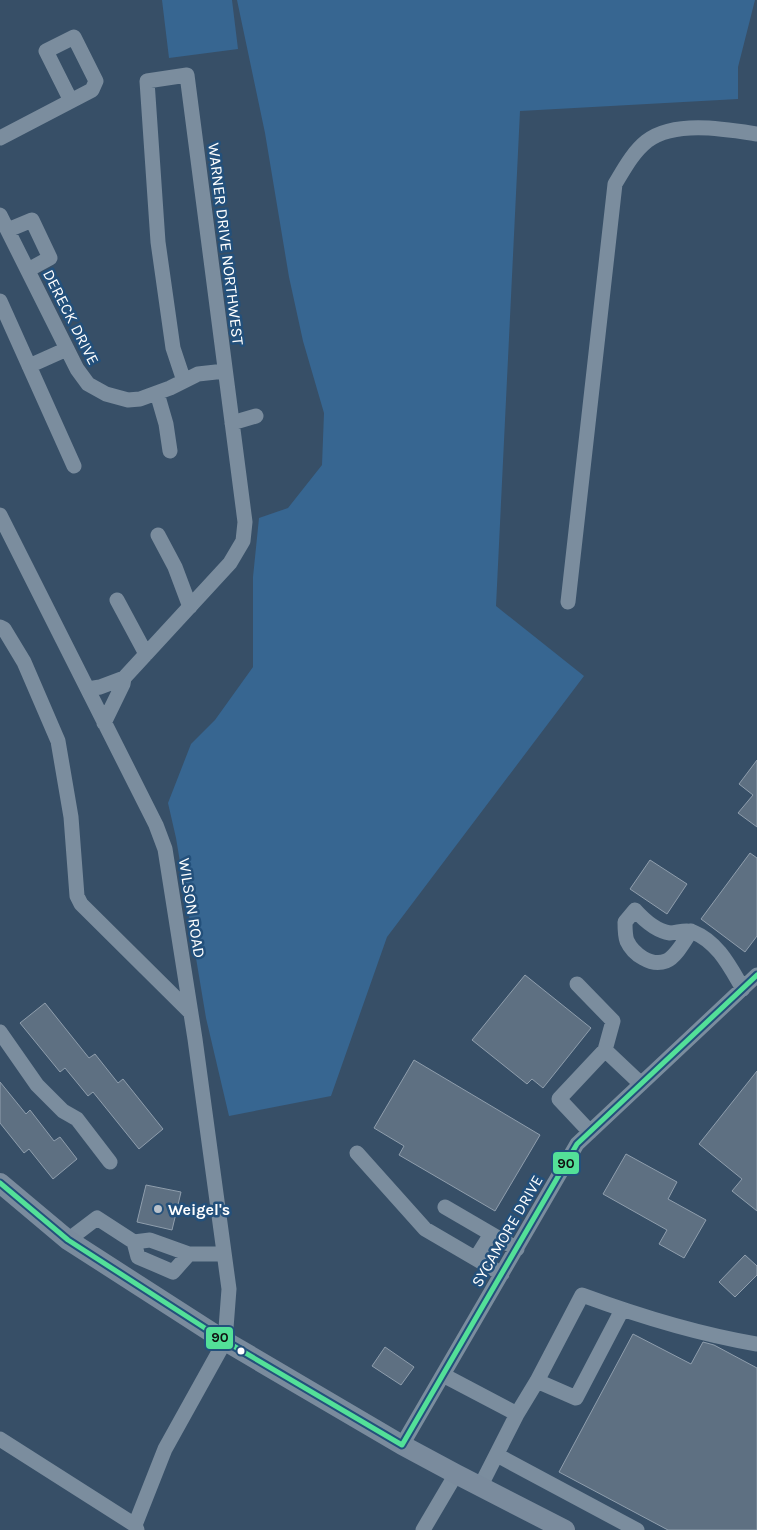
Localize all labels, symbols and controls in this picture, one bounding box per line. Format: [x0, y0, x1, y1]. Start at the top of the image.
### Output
street label: WARNER DRIVE NORTHWEST [204, 142, 248, 346]
street label: DERECK DRIVE [39, 266, 103, 368]
street label: WILSON ROAD [175, 857, 209, 959]
line badge: 90 [552, 1151, 580, 1175]
text: 90 [557, 1155, 575, 1172]
street label: SYCAMORE DRIVE [467, 1172, 547, 1290]
place label: Weigel's [168, 1200, 230, 1219]
marker: Weigel's [152, 1203, 164, 1215]
line badge: 90 [205, 1326, 234, 1350]
text: 90 [211, 1329, 229, 1346]
unlabelled marker [236, 1346, 246, 1356]

